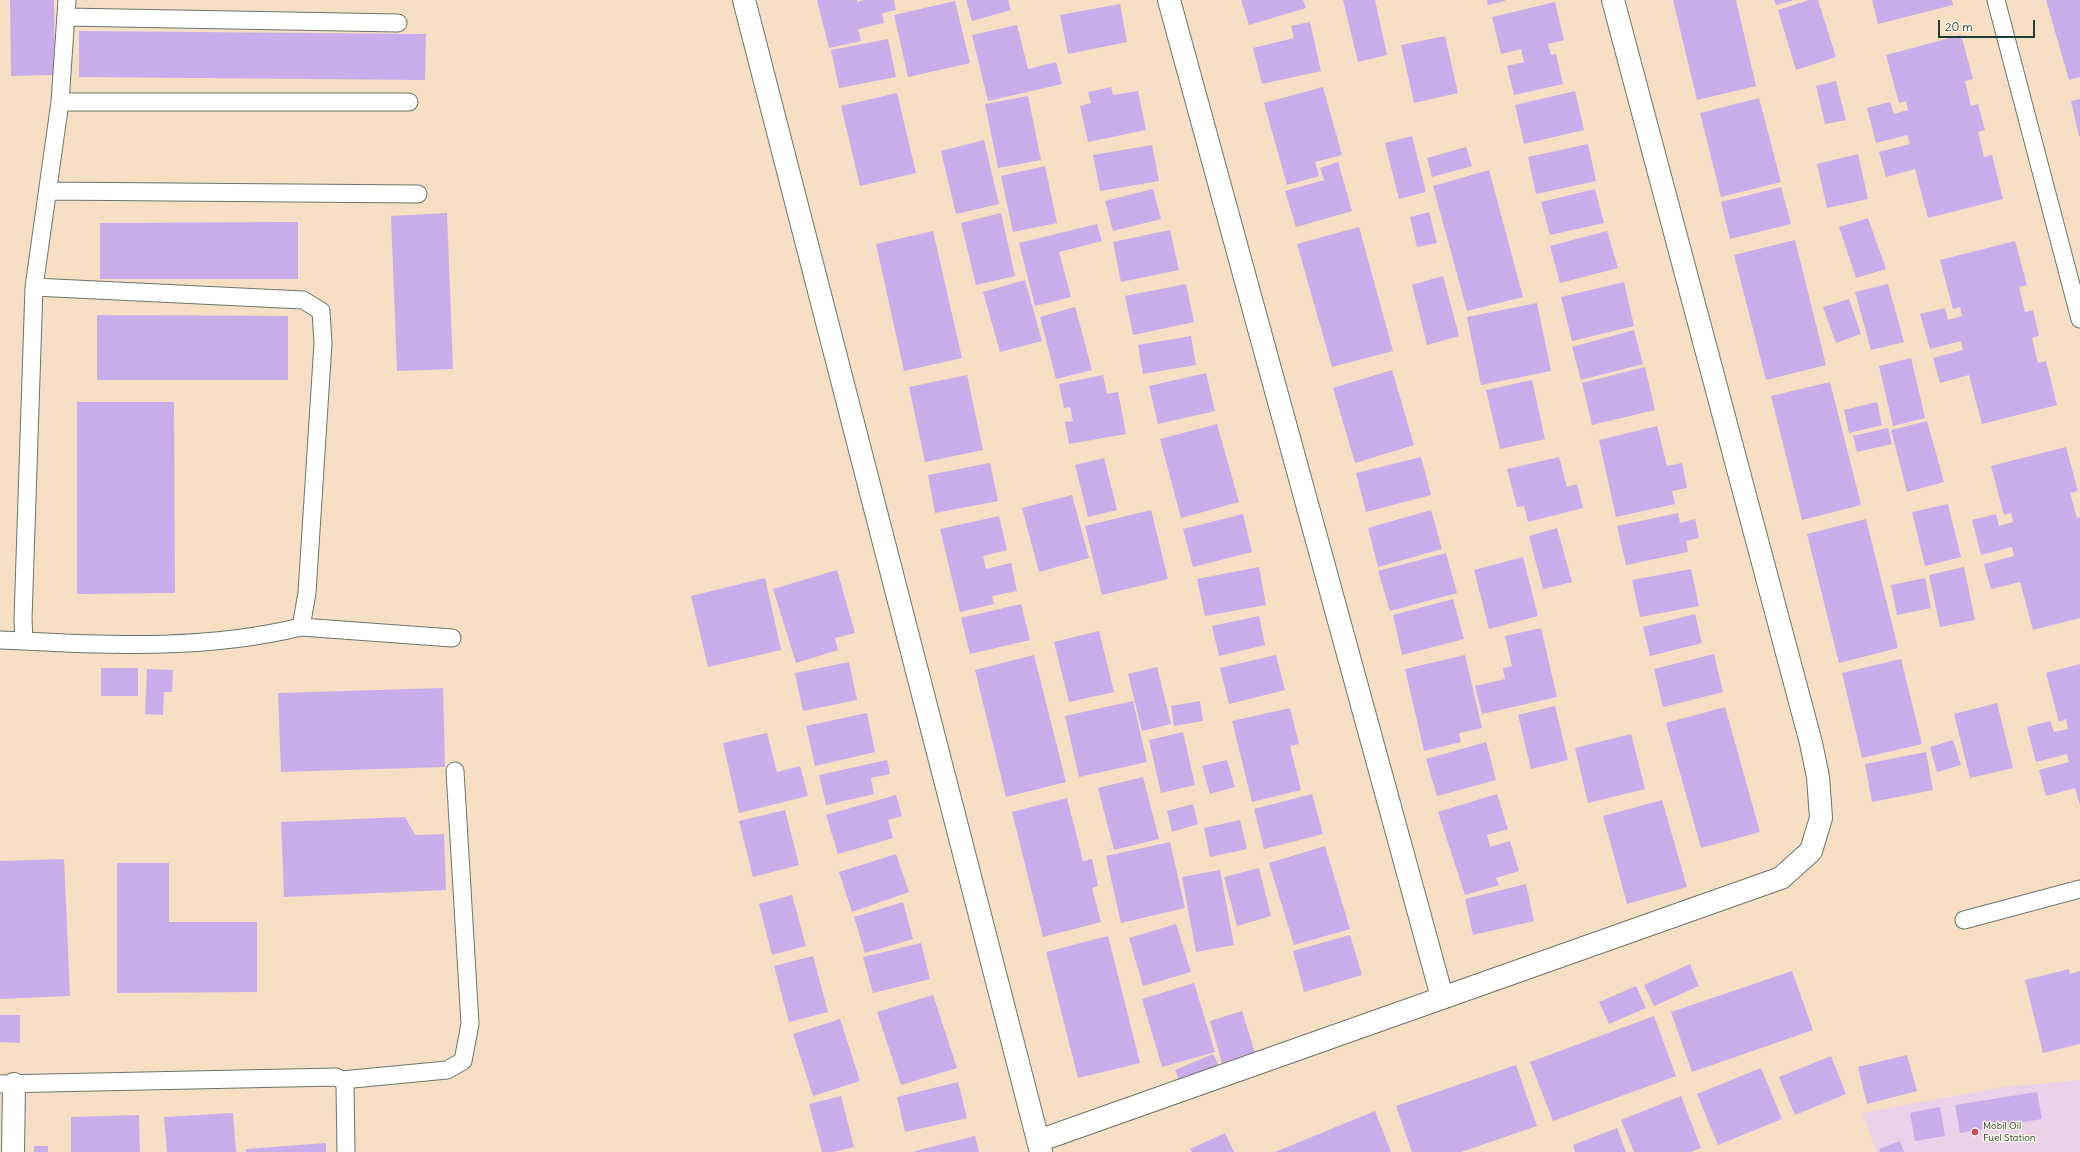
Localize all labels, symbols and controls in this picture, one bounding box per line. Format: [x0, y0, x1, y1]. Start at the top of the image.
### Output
scale bar [1940, 12, 2037, 38]
text: 20 m [1945, 19, 1973, 34]
place label: Mobil Oil Fuel Station [1983, 1120, 2036, 1144]
marker: Mobil Oil Fuel Station [1970, 1127, 1980, 1137]

